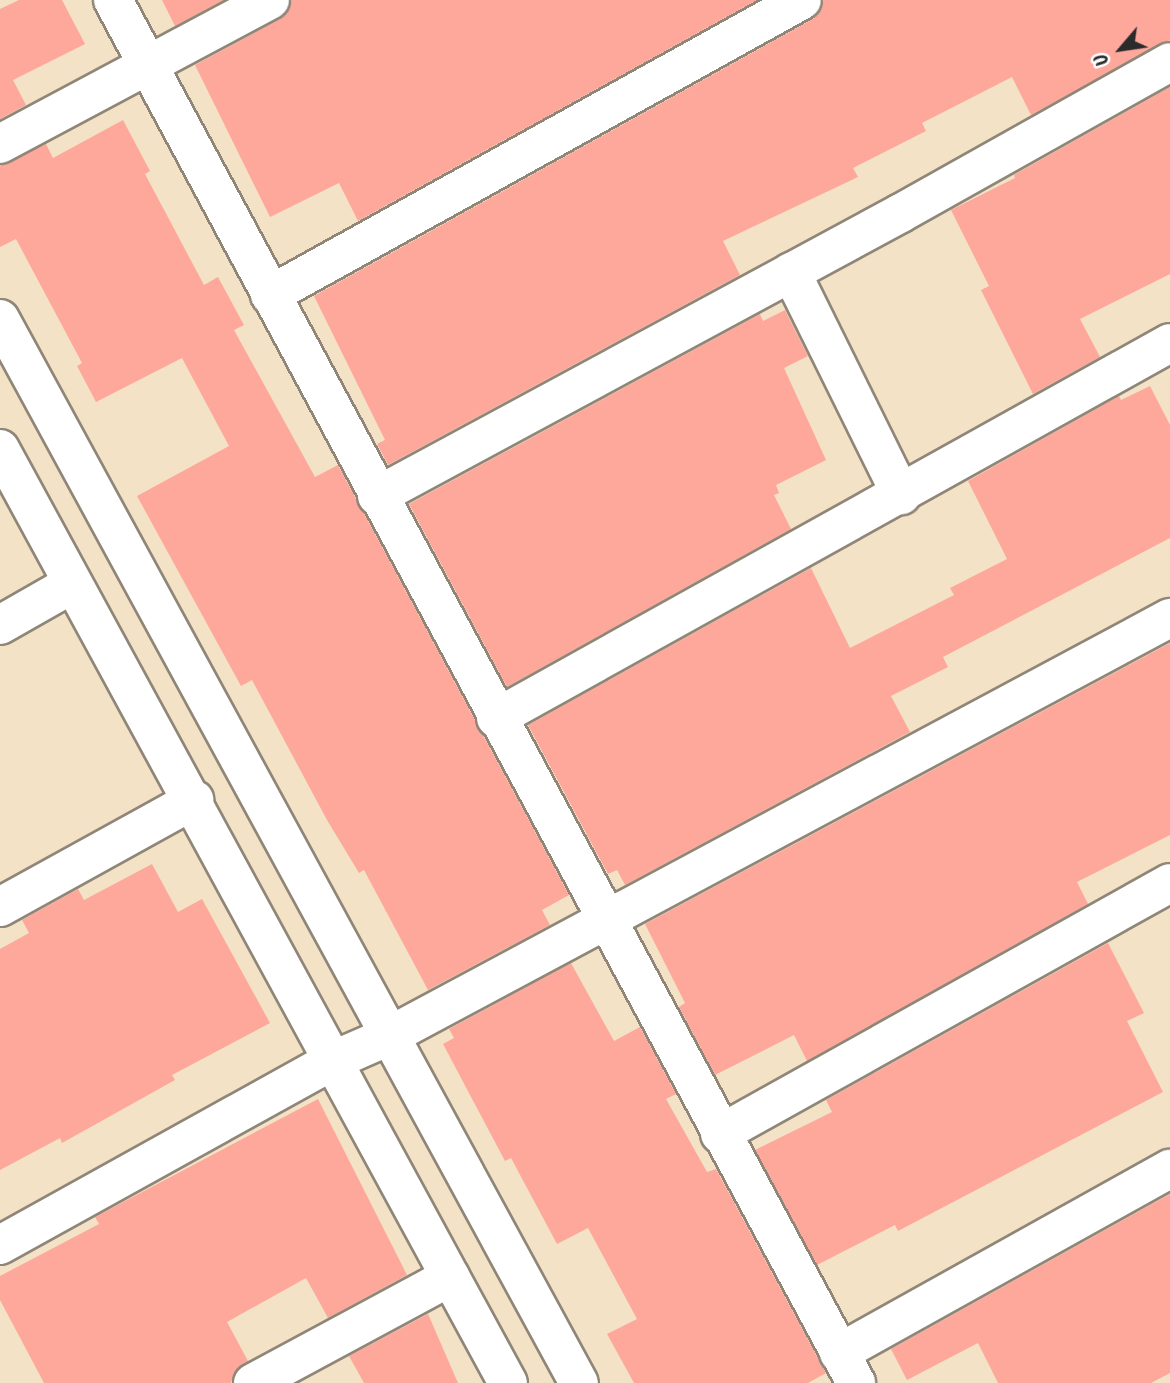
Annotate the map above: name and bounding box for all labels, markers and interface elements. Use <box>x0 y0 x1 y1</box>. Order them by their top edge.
north arrow <box>1086 14 1156 84</box>
text: U <box>1087 47 1118 71</box>

